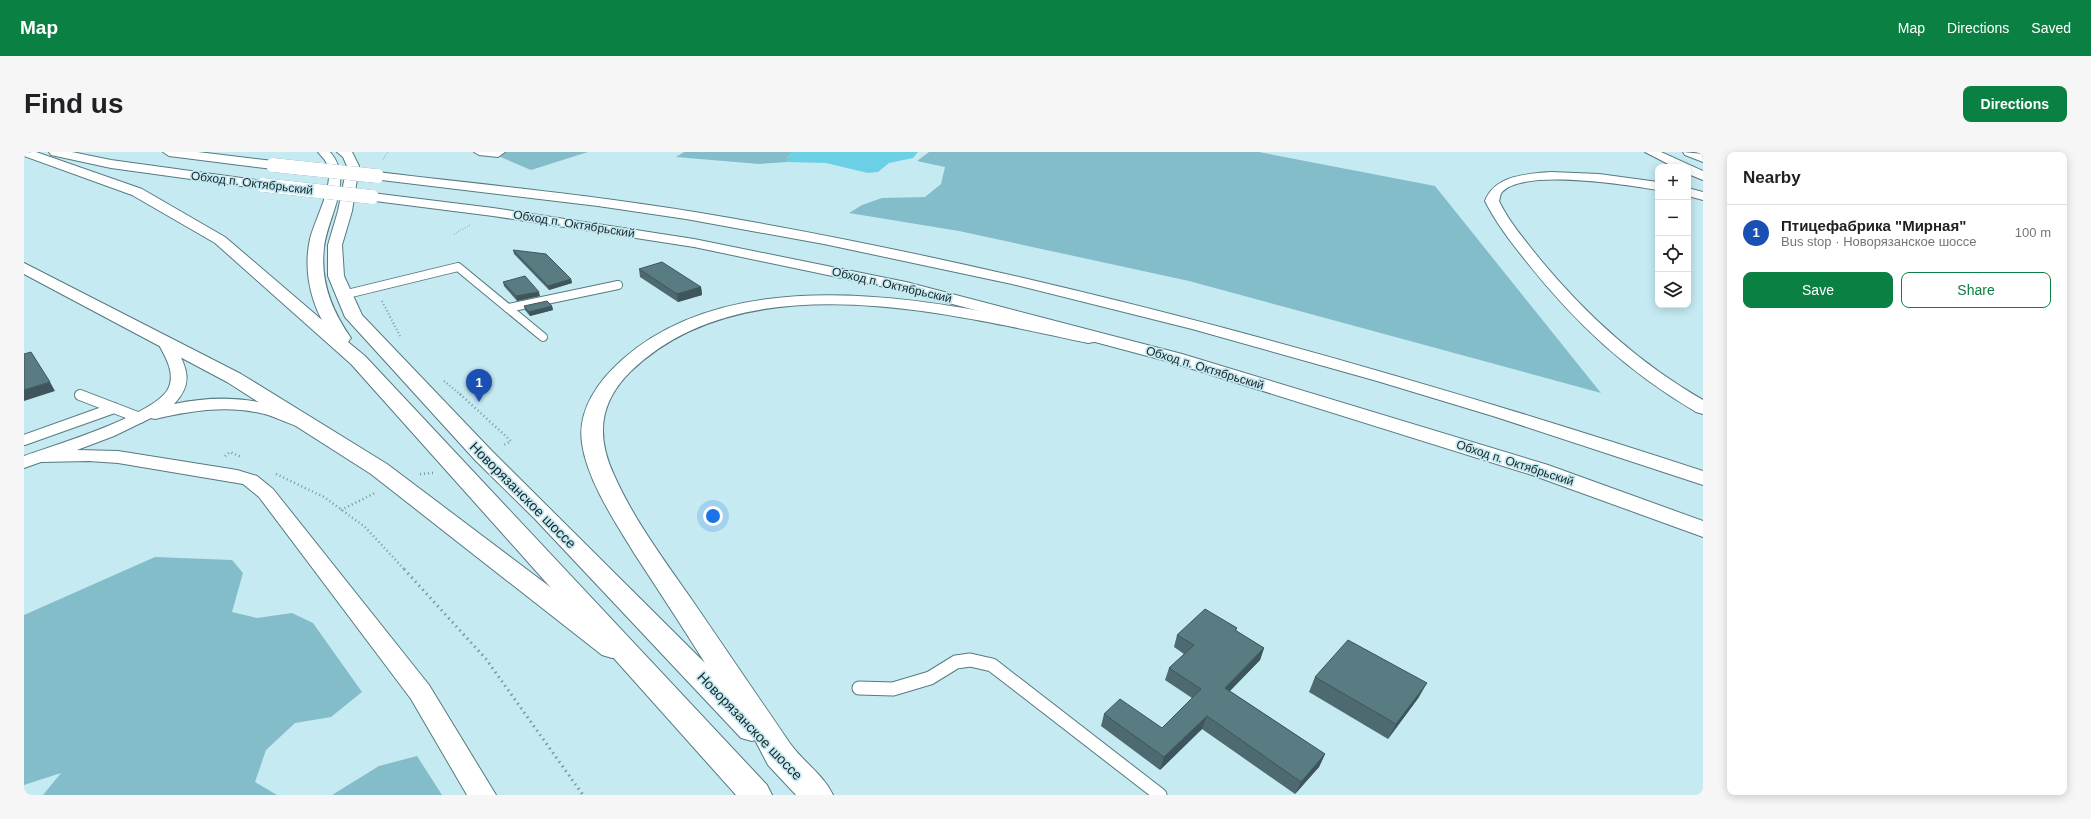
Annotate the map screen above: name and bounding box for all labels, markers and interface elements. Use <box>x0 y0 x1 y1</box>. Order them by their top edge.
text: Map <box>20 17 58 38</box>
text: Map <box>1898 20 1925 36</box>
text: Directions <box>1947 20 2009 36</box>
text: Saved <box>2031 20 2071 36</box>
button: Directions <box>1963 86 2067 122</box>
text: Find us <box>24 88 124 119</box>
map controls <box>1655 164 1691 308</box>
button: + <box>1655 164 1691 200</box>
text: Nearby <box>1743 168 1801 187</box>
street label: Обход п. Октябрьский <box>190 169 314 197</box>
button: − <box>1655 200 1691 236</box>
street label: Обход п. Октябрьский <box>512 207 636 241</box>
text: Птицефабрика "Мирная" <box>1781 217 1966 234</box>
text: 1 <box>1752 225 1760 240</box>
text: 100 m <box>2015 225 2051 240</box>
text: Bus stop · Новорязанское шоссе <box>1781 234 1977 249</box>
button: locate <box>1655 236 1691 272</box>
street label: Обход п. Октябрьский <box>831 264 953 306</box>
button: layers <box>1655 272 1691 308</box>
button: Save <box>1743 272 1893 308</box>
button: Share <box>1901 272 2051 308</box>
street label: Обход п. Октябрьский <box>1144 343 1266 393</box>
pin: 1 <box>466 369 492 402</box>
street label: Обход п. Октябрьский <box>1454 437 1576 489</box>
street label: Новорязанское шоссе <box>467 439 580 552</box>
your location <box>703 506 723 526</box>
street label: Новорязанское шоссе <box>694 669 806 783</box>

